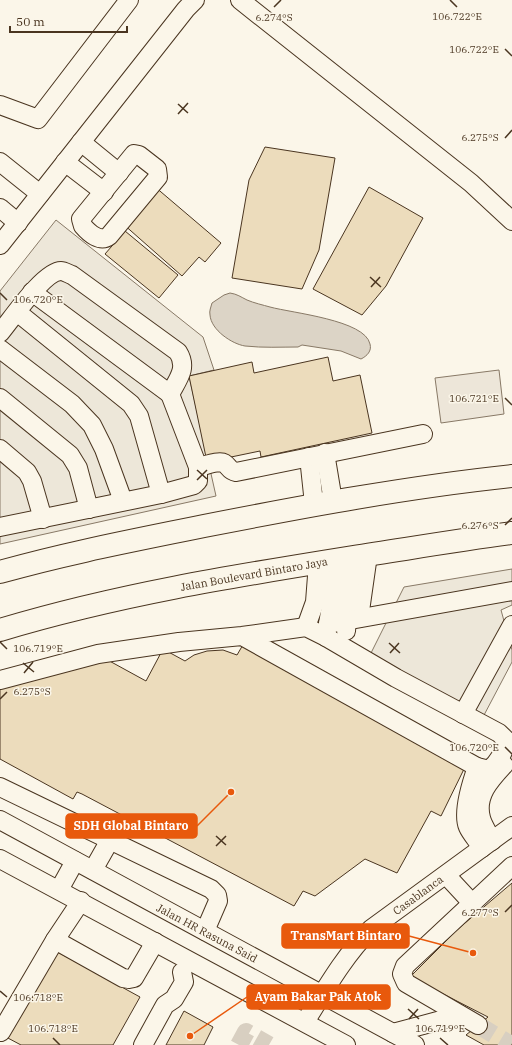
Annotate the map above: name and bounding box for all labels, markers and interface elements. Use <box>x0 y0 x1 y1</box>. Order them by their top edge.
scale bar <box>10 8 127 34</box>
text: 106.722°E <box>432 10 482 23</box>
text: 6.274°S <box>255 11 293 24</box>
text: 50 m <box>16 14 45 29</box>
text: 106.722°E <box>449 43 499 56</box>
text: 6.275°S <box>461 131 499 144</box>
text: 106.720°E <box>13 293 63 306</box>
text: 106.721°E <box>449 392 499 405</box>
text: 6.276°S <box>461 519 499 532</box>
street label: Jalan Boulevard Bintaro Jaya <box>179 554 329 594</box>
text: 106.719°E <box>13 642 63 655</box>
text: 6.275°S <box>13 685 51 698</box>
text: 106.720°E <box>449 741 499 754</box>
callout: SDH Global Bintaro <box>66 814 197 838</box>
text: SDH Global Bintaro <box>73 818 189 833</box>
street label: Casablanca <box>390 872 446 918</box>
street label: Jalan HR Rasuna Said <box>154 900 260 966</box>
text: 6.277°S <box>461 906 499 919</box>
callout: TransMart Bintaro <box>282 924 409 948</box>
text: TransMart Bintaro <box>291 928 401 943</box>
callout: Ayam Bakar Pak Atok <box>247 985 390 1009</box>
text: Ayam Bakar Pak Atok <box>255 989 382 1004</box>
text: 106.718°E <box>13 991 63 1004</box>
text: 106.718°E <box>28 1022 78 1035</box>
text: 106.719°E <box>415 1022 465 1035</box>

